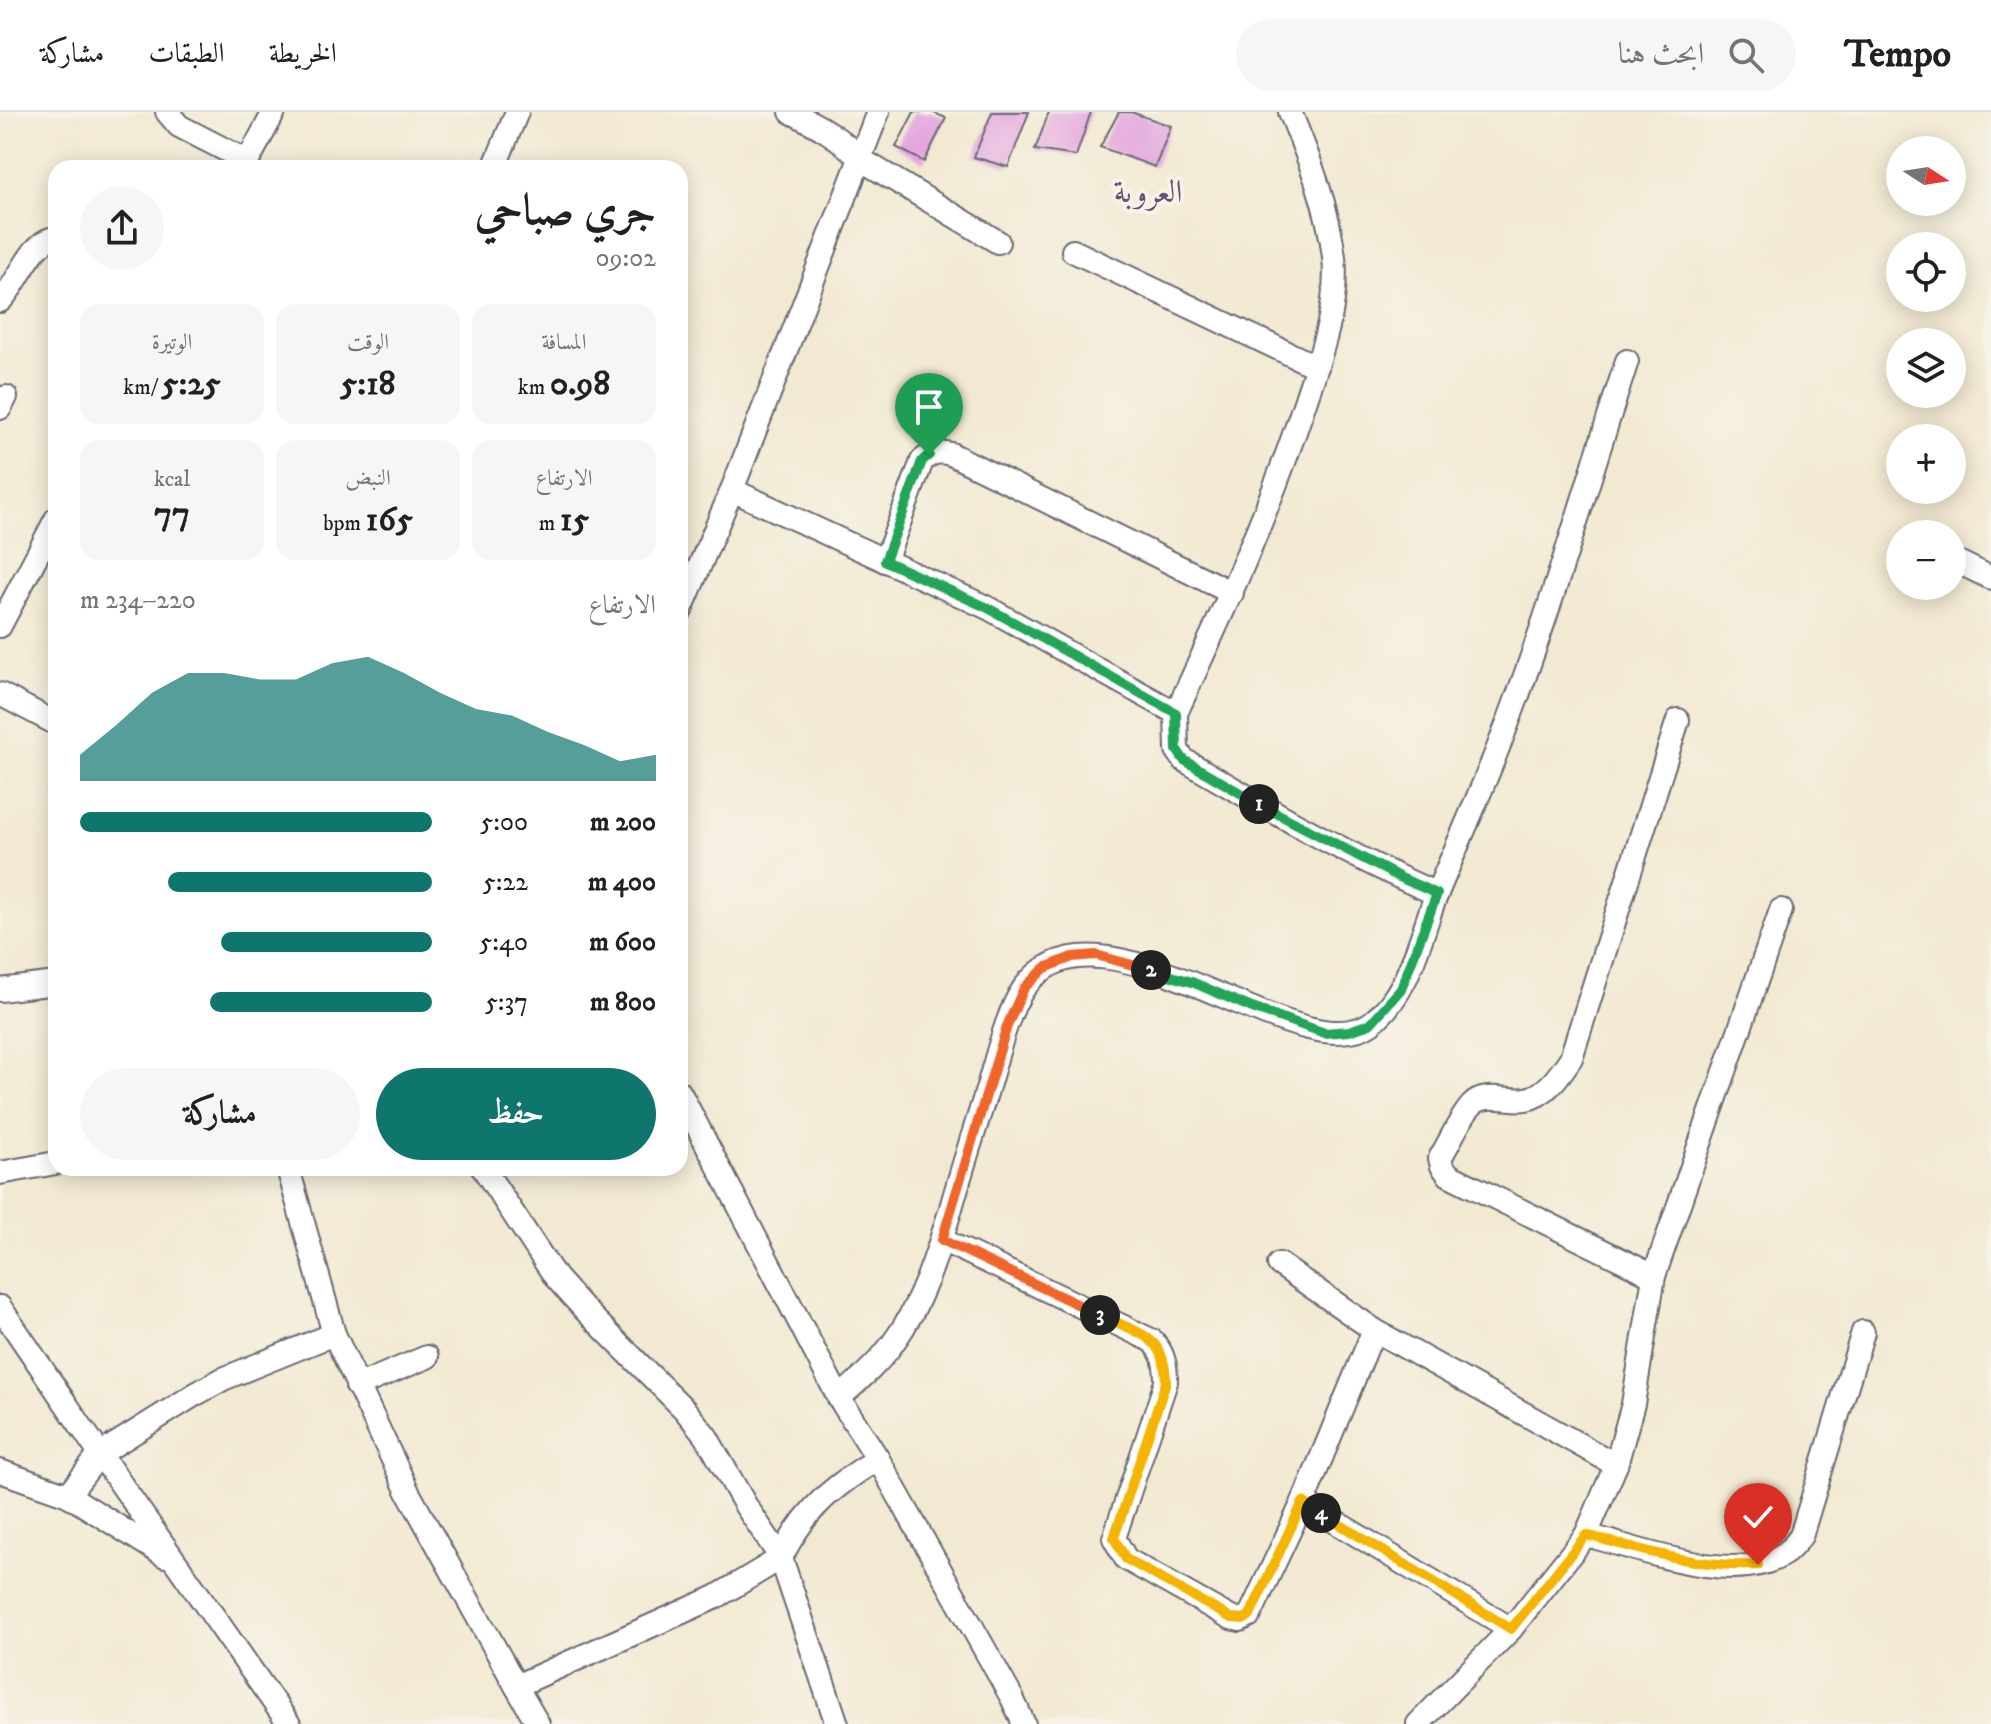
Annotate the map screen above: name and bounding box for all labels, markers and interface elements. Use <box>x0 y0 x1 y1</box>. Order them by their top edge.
search box <box>1236 19 1796 91</box>
text: Tempo <box>1844 31 1951 79</box>
icon: search <box>1724 33 1768 77</box>
text: مشاركة <box>40 36 104 71</box>
text: الطبقات <box>148 36 225 71</box>
text: الخريطة <box>269 36 337 71</box>
text: ابحث هنا <box>1618 36 1704 73</box>
north arrow <box>1886 136 1966 216</box>
map controls <box>1886 136 1966 600</box>
district label: العروبة <box>1114 173 1182 213</box>
text: جري صباحي <box>475 184 656 239</box>
button: share <box>80 186 164 270</box>
button: locate <box>1886 232 1966 312</box>
text: 09:02 <box>595 242 656 275</box>
button: layers <box>1886 328 1966 408</box>
text: الوتيرة <box>152 329 192 356</box>
text: الوقت <box>347 329 389 356</box>
text: المسافة <box>542 329 586 356</box>
text: 5:25 <box>161 363 221 405</box>
text: 5:18 <box>340 363 396 405</box>
text: 0.98 <box>550 363 610 405</box>
pin <box>895 373 963 455</box>
text: /km <box>123 374 161 401</box>
text: km <box>518 374 550 401</box>
icon: arrive <box>907 385 951 429</box>
button: + <box>1886 424 1966 504</box>
text: النبض <box>345 465 391 492</box>
text: الارتفاع <box>535 465 593 492</box>
text: kcal <box>154 466 190 493</box>
text: 77 <box>154 493 190 535</box>
text: 165 <box>366 499 413 541</box>
text: 15 <box>560 499 589 541</box>
text: bpm <box>323 510 366 537</box>
text: m <box>539 510 560 537</box>
button: − <box>1886 520 1966 600</box>
text: 220–234 m <box>80 584 196 617</box>
text: الارتفاع <box>589 589 656 622</box>
pin: 1 <box>1239 784 1279 824</box>
text: 1 <box>1255 790 1263 817</box>
text: 5:00 <box>480 806 528 839</box>
text: 200 m <box>590 806 656 839</box>
text: 5:22 <box>483 866 528 899</box>
text: 400 m <box>588 866 656 899</box>
text: 5:40 <box>479 926 528 959</box>
text: 600 m <box>589 926 656 959</box>
pin: 2 <box>1131 950 1171 990</box>
text: 2 <box>1146 956 1156 983</box>
text: 5:37 <box>485 986 528 1019</box>
text: 800 m <box>590 986 656 1019</box>
button: مشاركة <box>80 1068 360 1160</box>
button: حفظ <box>376 1068 656 1160</box>
pin: 3 <box>1080 1295 1120 1335</box>
text: 3 <box>1096 1301 1104 1328</box>
pin <box>1724 1483 1792 1565</box>
pin: 4 <box>1301 1493 1341 1533</box>
icon: check <box>1736 1495 1780 1539</box>
text: 4 <box>1315 1499 1327 1526</box>

